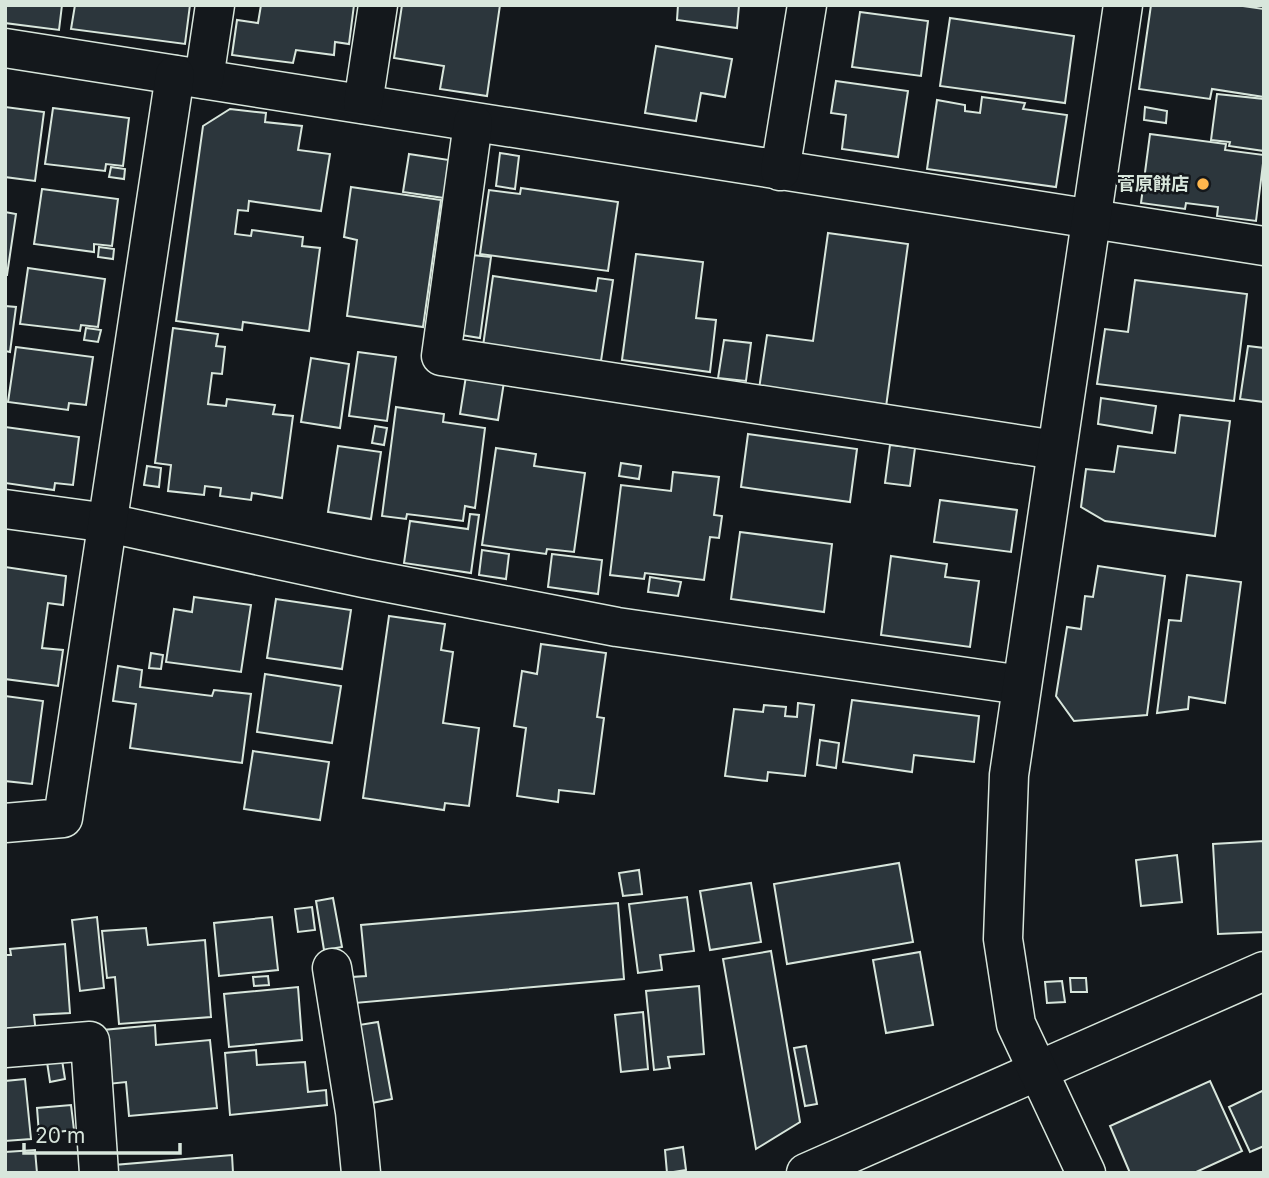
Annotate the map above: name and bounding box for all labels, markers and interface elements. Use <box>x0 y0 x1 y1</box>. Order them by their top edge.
place label: 菅原餅店 <box>1117 173 1189 194</box>
marker: 菅原餅店 <box>1195 176 1211 192</box>
scale bar <box>24 1112 180 1156</box>
text: 20 m <box>35 1123 85 1148</box>

